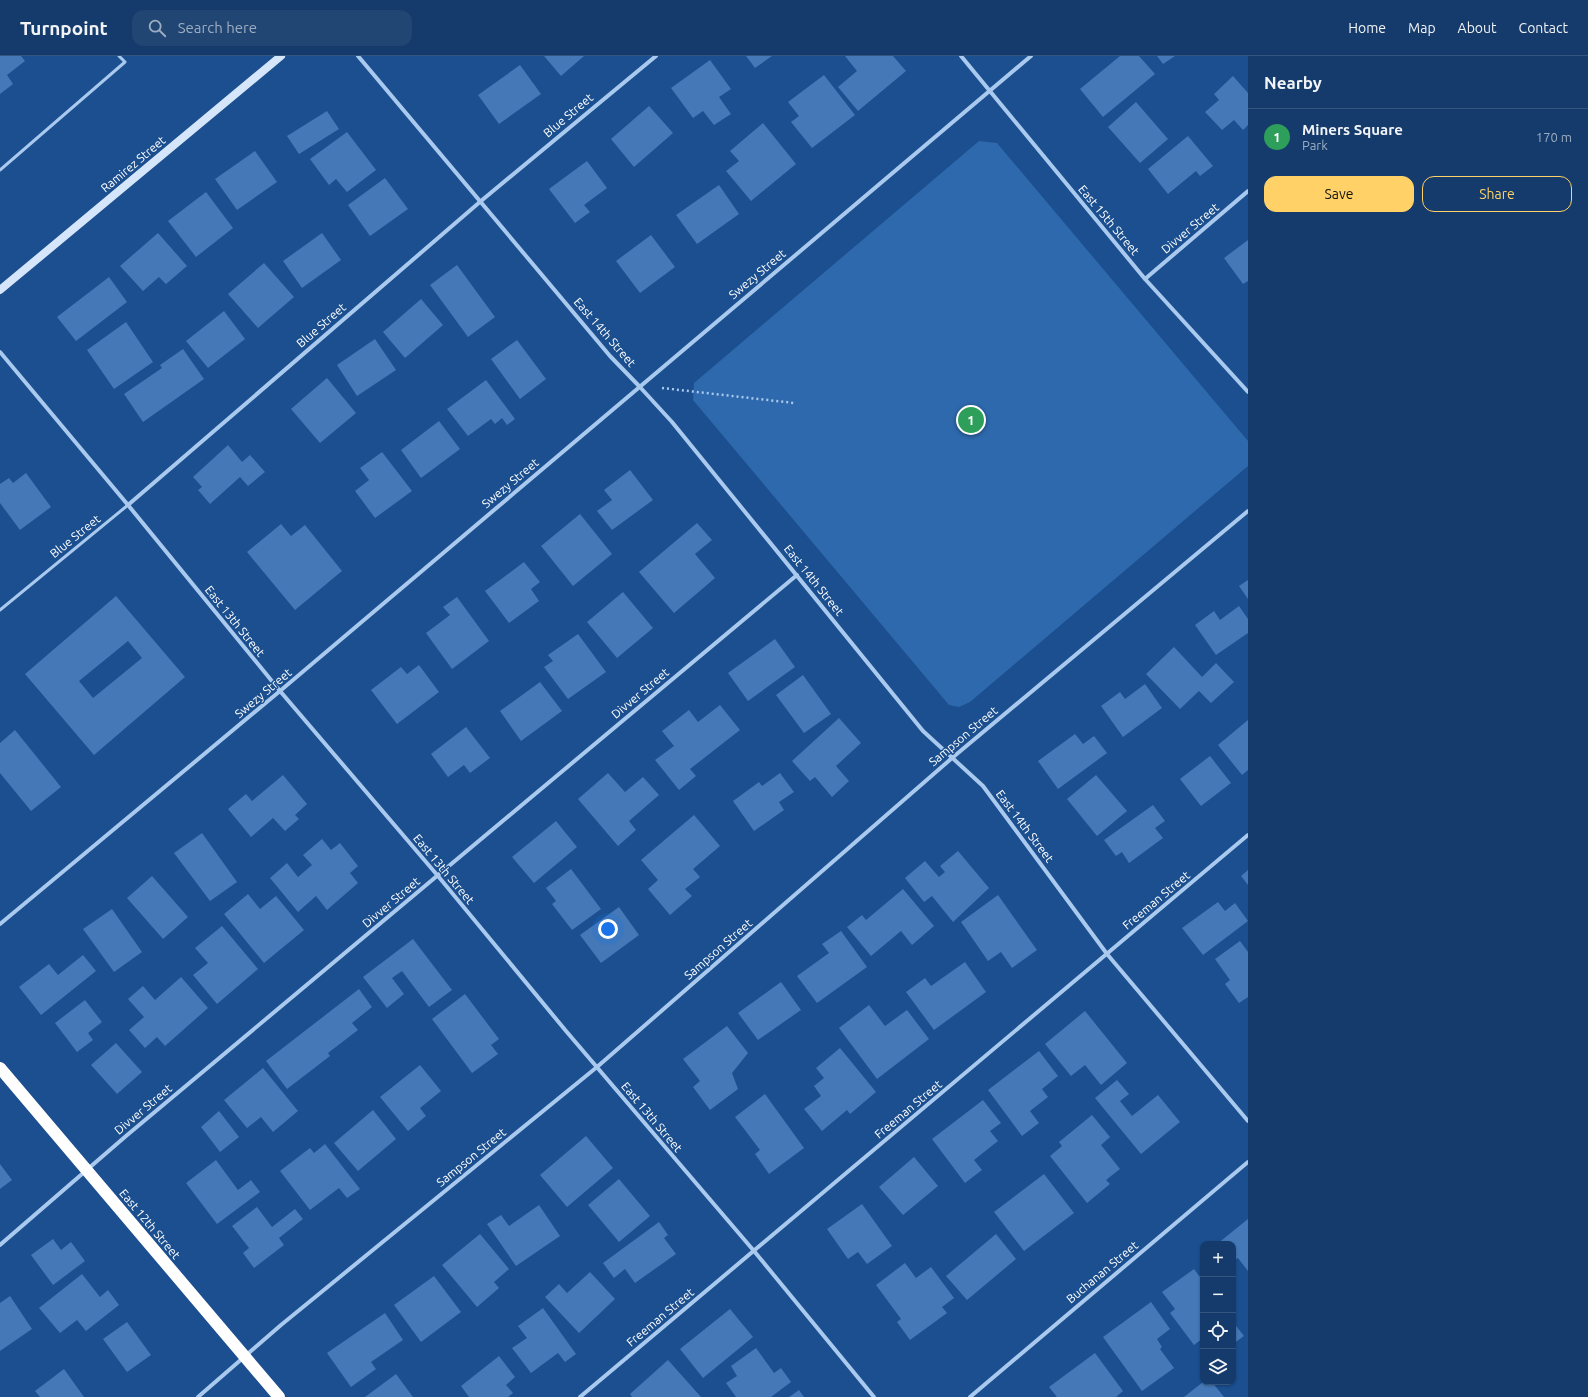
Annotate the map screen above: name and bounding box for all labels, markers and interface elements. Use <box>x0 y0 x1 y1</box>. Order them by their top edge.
search box <box>132 10 412 46</box>
text: Turnpoint <box>20 17 108 39</box>
icon: search <box>146 17 168 39</box>
text: Search here <box>178 19 257 36</box>
text: Home <box>1348 20 1386 36</box>
text: Map <box>1408 20 1436 36</box>
text: About <box>1458 20 1497 36</box>
text: Contact <box>1519 20 1568 36</box>
text: Nearby <box>1264 73 1322 92</box>
street label: Blue Street <box>541 90 596 139</box>
text: Miners Square <box>1302 121 1403 138</box>
text: 1 <box>1273 130 1281 144</box>
text: 170 m <box>1536 130 1572 144</box>
street label: Ramirez Street <box>98 133 168 195</box>
text: Park <box>1302 138 1328 152</box>
button: Save <box>1264 176 1414 212</box>
button: Share <box>1422 176 1572 212</box>
street label: East 15th Street <box>1076 183 1142 258</box>
street label: Divver Street <box>1159 200 1221 256</box>
street label: Swezy Street <box>726 246 788 301</box>
street label: East 14th Street <box>572 295 639 369</box>
street label: Blue Street <box>294 300 348 350</box>
pin: 1 <box>958 405 984 435</box>
street label: Swezy Street <box>479 455 541 510</box>
street label: Blue Street <box>47 512 103 560</box>
street label: East 14th Street <box>782 542 847 618</box>
street label: East 13th Street <box>203 583 268 659</box>
street label: Swezy Street <box>232 665 294 720</box>
street label: Divver Street <box>609 665 671 721</box>
street label: Sampson Street <box>926 703 1000 768</box>
street label: East 14th Street <box>994 787 1057 865</box>
street label: East 13th Street <box>411 832 477 907</box>
street label: Freeman Street <box>1120 868 1192 932</box>
street label: Divver Street <box>360 874 422 930</box>
street label: Sampson Street <box>682 916 755 982</box>
your location <box>598 919 618 939</box>
street label: Freeman Street <box>872 1077 944 1141</box>
street label: East 13th Street <box>619 1080 685 1155</box>
street label: Divver Street <box>112 1081 174 1137</box>
street label: Sampson Street <box>434 1125 508 1189</box>
street label: East 12th Street <box>117 1187 183 1262</box>
street label: Buchanan Street <box>1064 1238 1141 1306</box>
map controls <box>1200 1241 1236 1385</box>
button: + <box>1200 1241 1236 1277</box>
button: − <box>1200 1277 1236 1313</box>
street label: Freeman Street <box>624 1285 696 1349</box>
button: locate <box>1200 1313 1236 1349</box>
button: layers <box>1200 1349 1236 1385</box>

